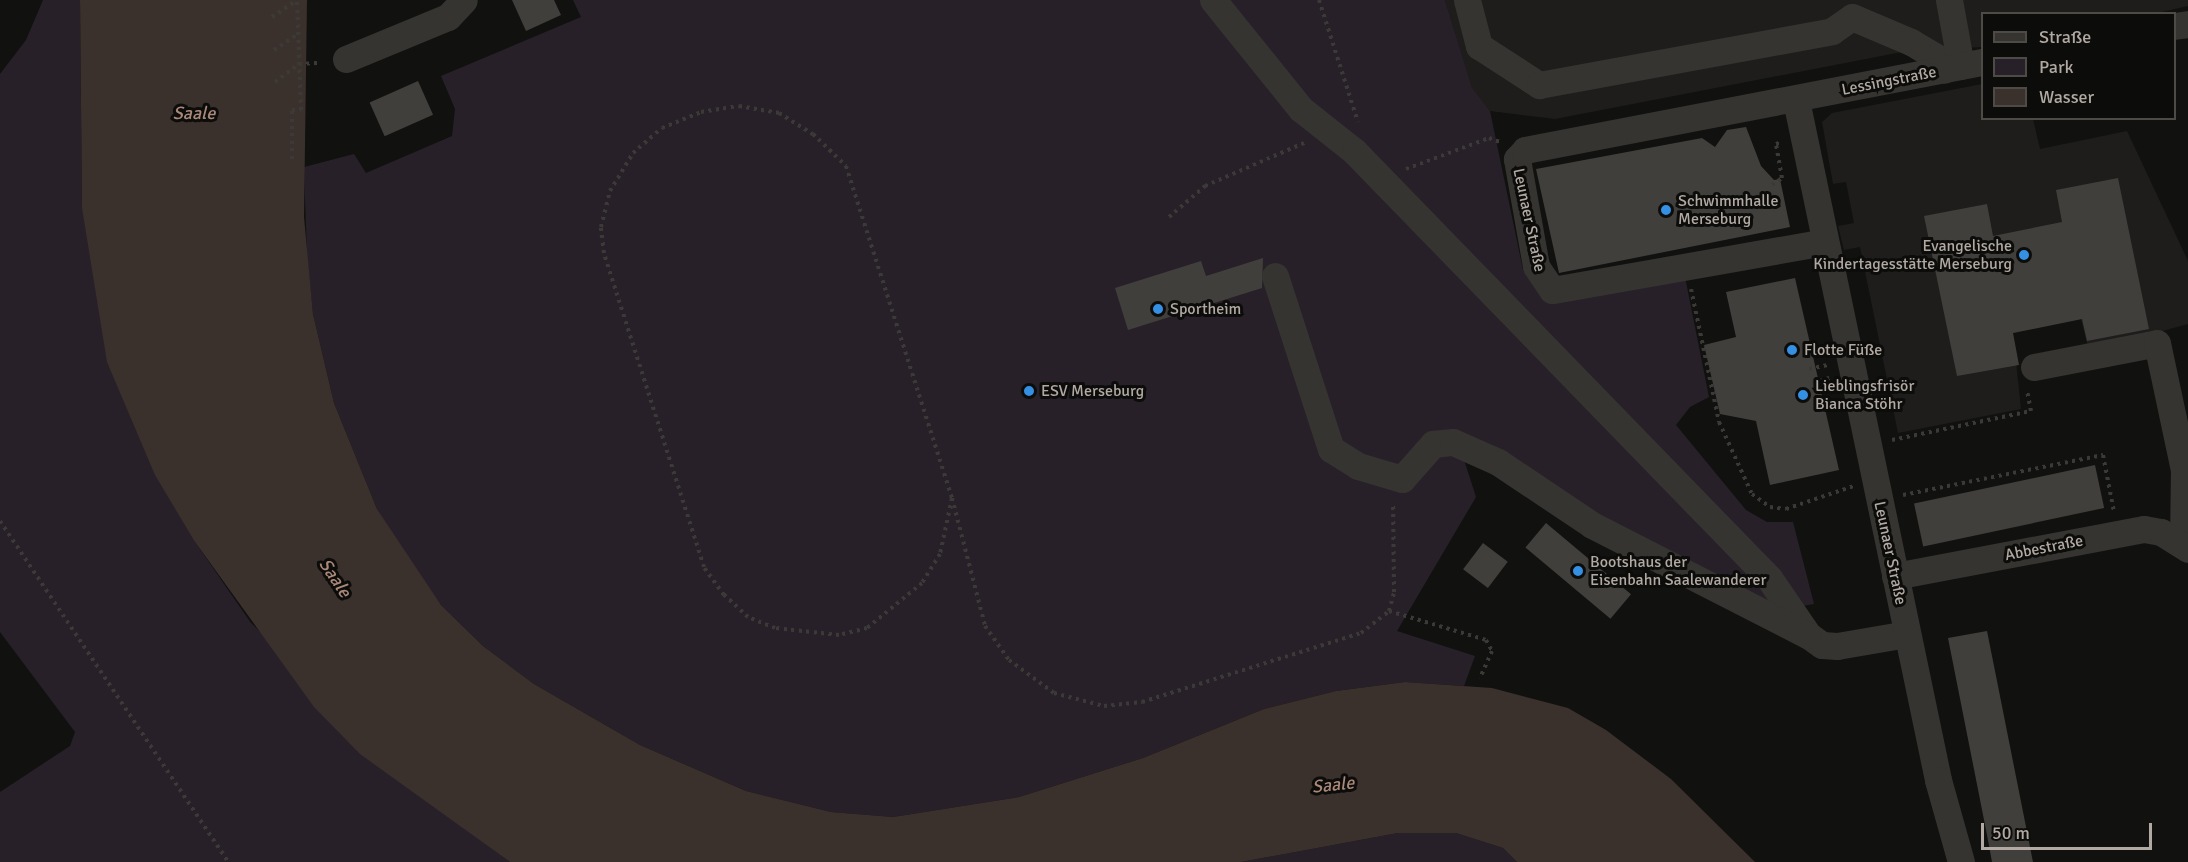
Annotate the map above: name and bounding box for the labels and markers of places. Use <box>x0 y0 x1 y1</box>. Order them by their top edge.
place label: Schwimmhalle Merseburg <box>1678 191 1778 229</box>
marker: Schwimmhalle Merseburg <box>1659 203 1673 217</box>
place label: Evangelische Kindertagesstätte Merseburg <box>1813 236 2012 274</box>
marker: Evangelische Kindertagesstätte Merseburg <box>2017 248 2031 262</box>
place label: Sportheim <box>1170 299 1241 319</box>
marker: Sportheim <box>1151 302 1165 316</box>
place label: Flotte Füße <box>1804 340 1882 360</box>
marker: Flotte Füße <box>1785 343 1799 357</box>
place label: Lieblingsfrisör Bianca Stöhr <box>1815 376 1914 414</box>
place label: ESV Merseburg <box>1041 381 1144 401</box>
marker: ESV Merseburg <box>1022 384 1036 398</box>
marker: Lieblingsfrisör Bianca Stöhr <box>1796 388 1810 402</box>
place label: Bootshaus der Eisenbahn Saalewanderer <box>1590 552 1766 590</box>
marker: Bootshaus der Eisenbahn Saalewanderer <box>1571 564 1585 578</box>

